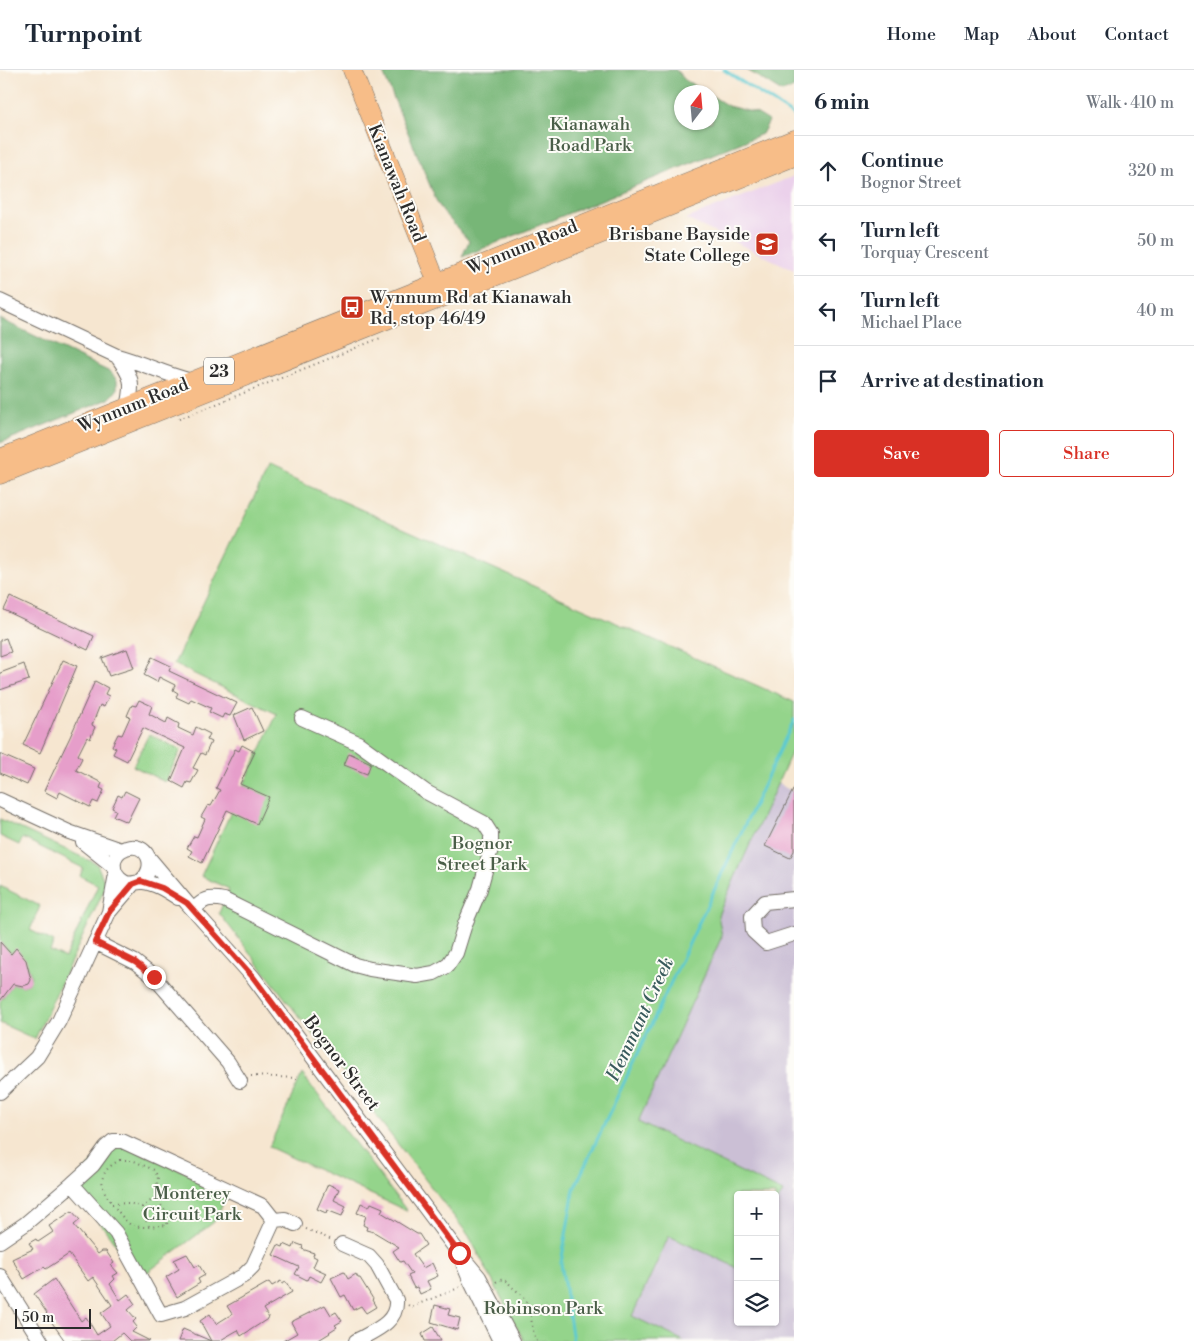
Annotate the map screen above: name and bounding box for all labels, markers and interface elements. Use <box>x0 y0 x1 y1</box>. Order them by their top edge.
text: Turnpoint <box>25 20 142 50</box>
text: Home <box>887 23 936 46</box>
text: Map <box>964 23 1000 46</box>
text: About <box>1028 23 1077 46</box>
text: Contact <box>1105 23 1169 46</box>
north arrow <box>674 85 719 130</box>
text: 6 min <box>814 90 869 116</box>
text: Walk · 410 m <box>1086 93 1174 113</box>
park label: Kianawah Road Park <box>549 113 633 157</box>
street label: Kianawah Road <box>362 121 431 246</box>
text: Continue <box>861 149 944 173</box>
icon: ahead <box>814 157 842 185</box>
text: 320 m <box>1128 161 1174 181</box>
text: Bognor Street <box>861 173 962 193</box>
street label: Wynnum Road <box>462 214 582 281</box>
text: Turn left <box>861 219 940 243</box>
place label: Brisbane Bayside State College <box>608 223 750 267</box>
icon: left <box>814 227 842 255</box>
school or university icon: Brisbane Bayside State College <box>754 231 780 257</box>
text: 50 m <box>1137 231 1174 251</box>
text: Torquay Crescent <box>861 243 989 263</box>
place label: Wynnum Rd at Kianawah Rd, stop 46/49 <box>369 286 572 330</box>
text: Turn left <box>861 289 940 313</box>
bus stop icon: Wynnum Rd at Kianawah Rd, stop 46/49 <box>339 294 365 320</box>
icon: left <box>814 297 842 325</box>
text: 40 m <box>1137 301 1174 321</box>
text: Michael Place <box>861 313 962 333</box>
road number: 23 <box>204 358 234 384</box>
icon: arrive <box>814 367 842 395</box>
text: Arrive at destination <box>861 369 1044 393</box>
street label: Wynnum Road <box>73 372 193 439</box>
button: Save <box>814 430 989 477</box>
button: Share <box>999 430 1174 477</box>
park label: Bognor Street Park <box>437 832 529 876</box>
water label: Hemmant Creek <box>600 953 679 1086</box>
route end <box>143 966 166 989</box>
street label: Bognor Street <box>298 1010 385 1116</box>
park label: Monterey Circuit Park <box>143 1182 243 1226</box>
map controls <box>734 1191 779 1326</box>
button: + <box>734 1191 779 1236</box>
button: − <box>734 1236 779 1281</box>
route start <box>448 1242 471 1265</box>
button: layers <box>734 1281 779 1326</box>
park label: Robinson Park <box>483 1297 604 1320</box>
scale bar <box>15 1306 91 1329</box>
text: 50 m <box>22 1309 54 1327</box>

